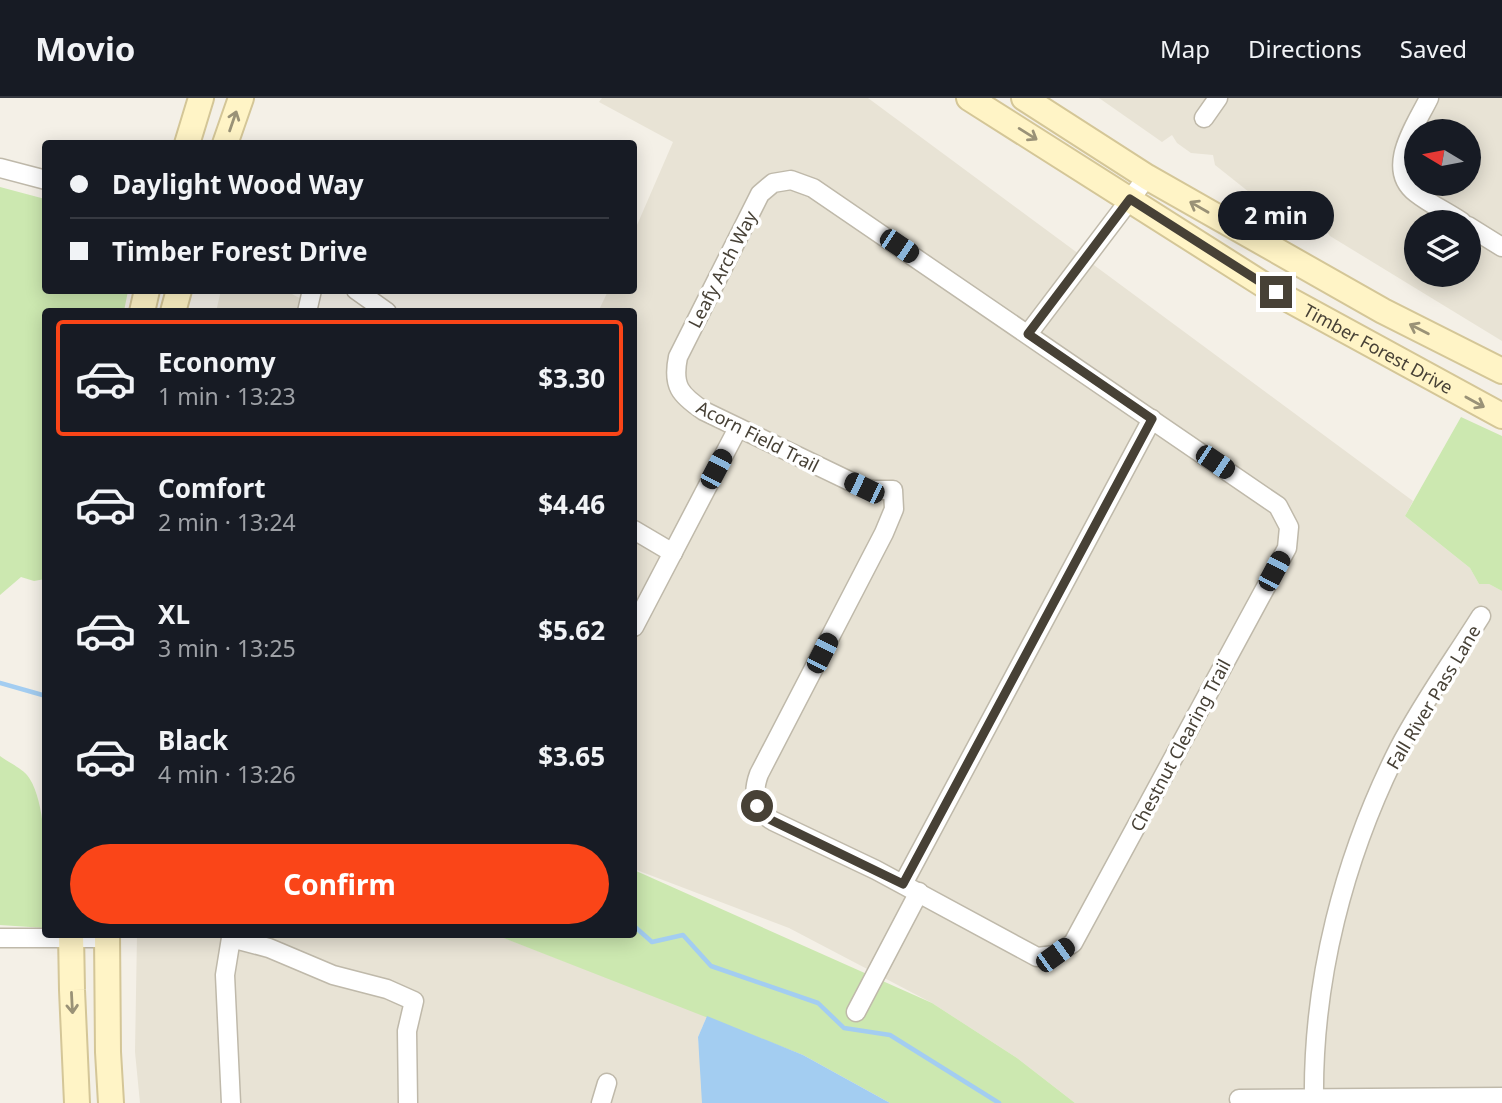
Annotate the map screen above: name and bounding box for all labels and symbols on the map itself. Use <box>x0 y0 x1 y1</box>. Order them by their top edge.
one-way arrow <box>228 110 240 132</box>
north arrow <box>1404 119 1480 196</box>
one-way arrow <box>1017 127 1037 141</box>
callout: 2 min <box>1218 190 1334 240</box>
one-way arrow <box>1189 200 1209 214</box>
street label: Leafy Arch Way <box>682 206 762 332</box>
car <box>876 226 923 266</box>
route end <box>1260 276 1292 308</box>
street label: Timber Forest Drive <box>1299 298 1457 399</box>
one-way arrow <box>1409 322 1430 336</box>
street label: Acorn Field Trail <box>693 395 823 477</box>
one-way arrow <box>1464 395 1485 409</box>
car <box>1192 442 1239 482</box>
car <box>697 446 736 492</box>
car <box>841 469 888 507</box>
car <box>1255 548 1294 594</box>
street label: Fall River Pass Lane <box>1380 620 1486 774</box>
car <box>804 630 841 676</box>
street label: Chestnut Clearing Trail <box>1124 655 1236 835</box>
route start <box>741 790 773 822</box>
car <box>1032 934 1079 976</box>
one-way arrow <box>66 991 79 1014</box>

